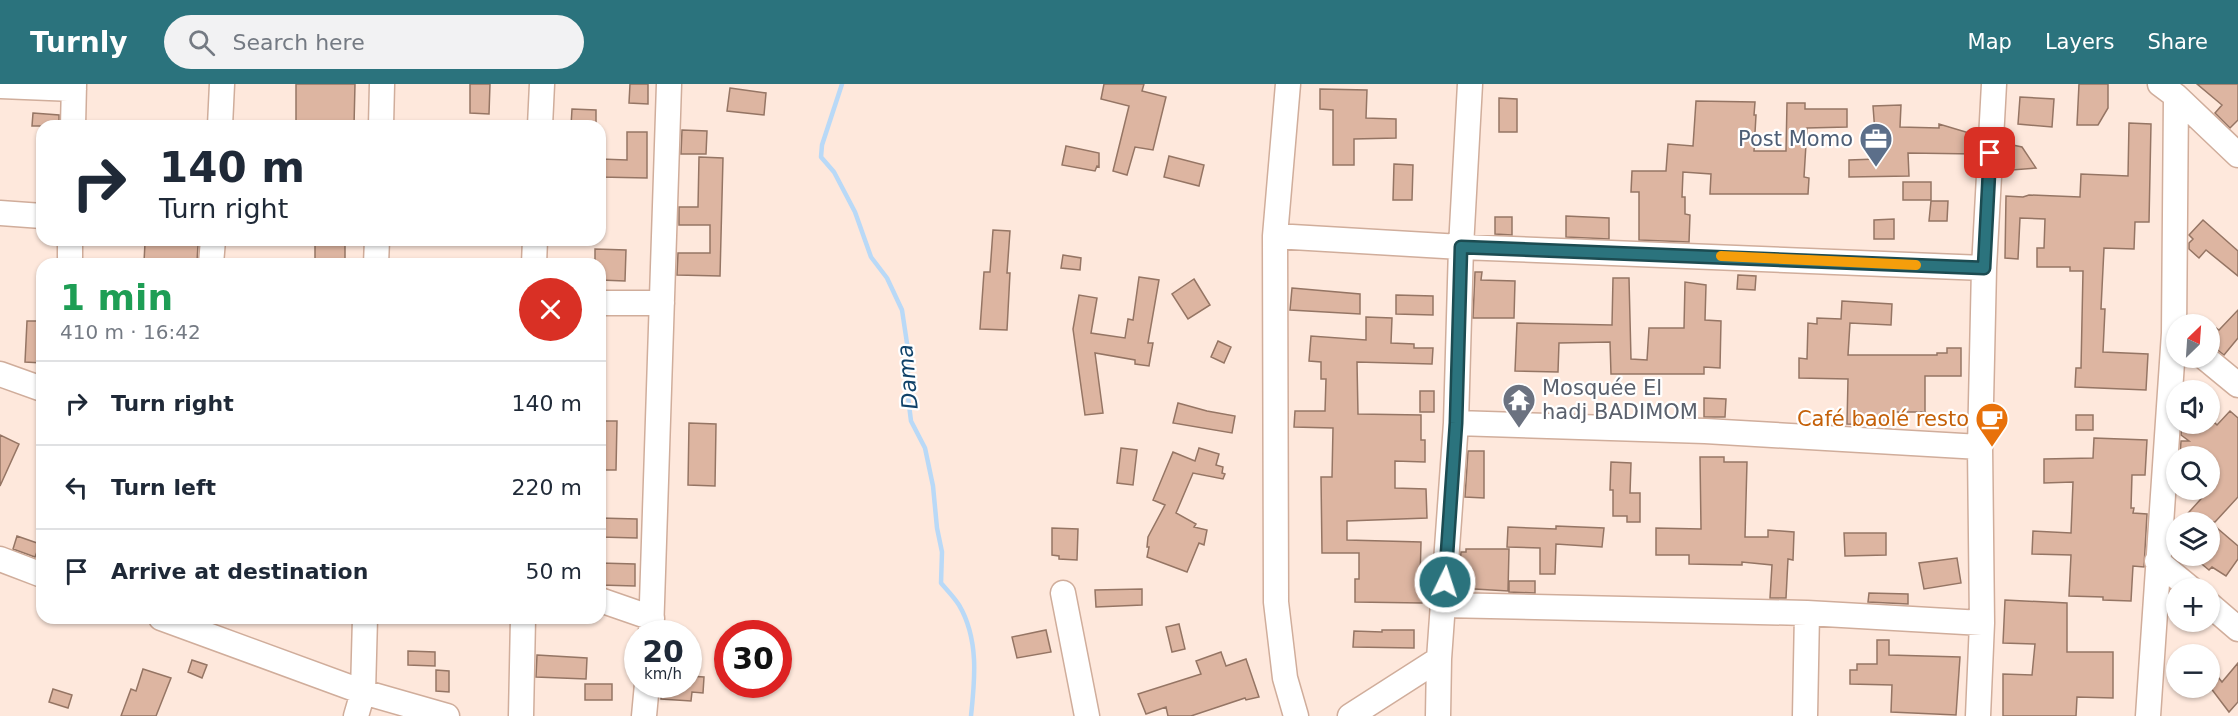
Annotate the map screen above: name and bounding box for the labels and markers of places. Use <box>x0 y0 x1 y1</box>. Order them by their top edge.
office icon: Post Momo <box>1858 121 1894 168</box>
place label: Post Momo <box>1738 127 1853 151</box>
pin <box>1964 127 2015 178</box>
place label: Mosquée El hadj BADIMOM <box>1542 376 1698 424</box>
temple icon: Mosquée El hadj BADIMOM <box>1501 382 1537 429</box>
cafe icon: Café baolé resto <box>1974 401 2010 448</box>
place label: Café baolé resto <box>1797 407 1969 431</box>

